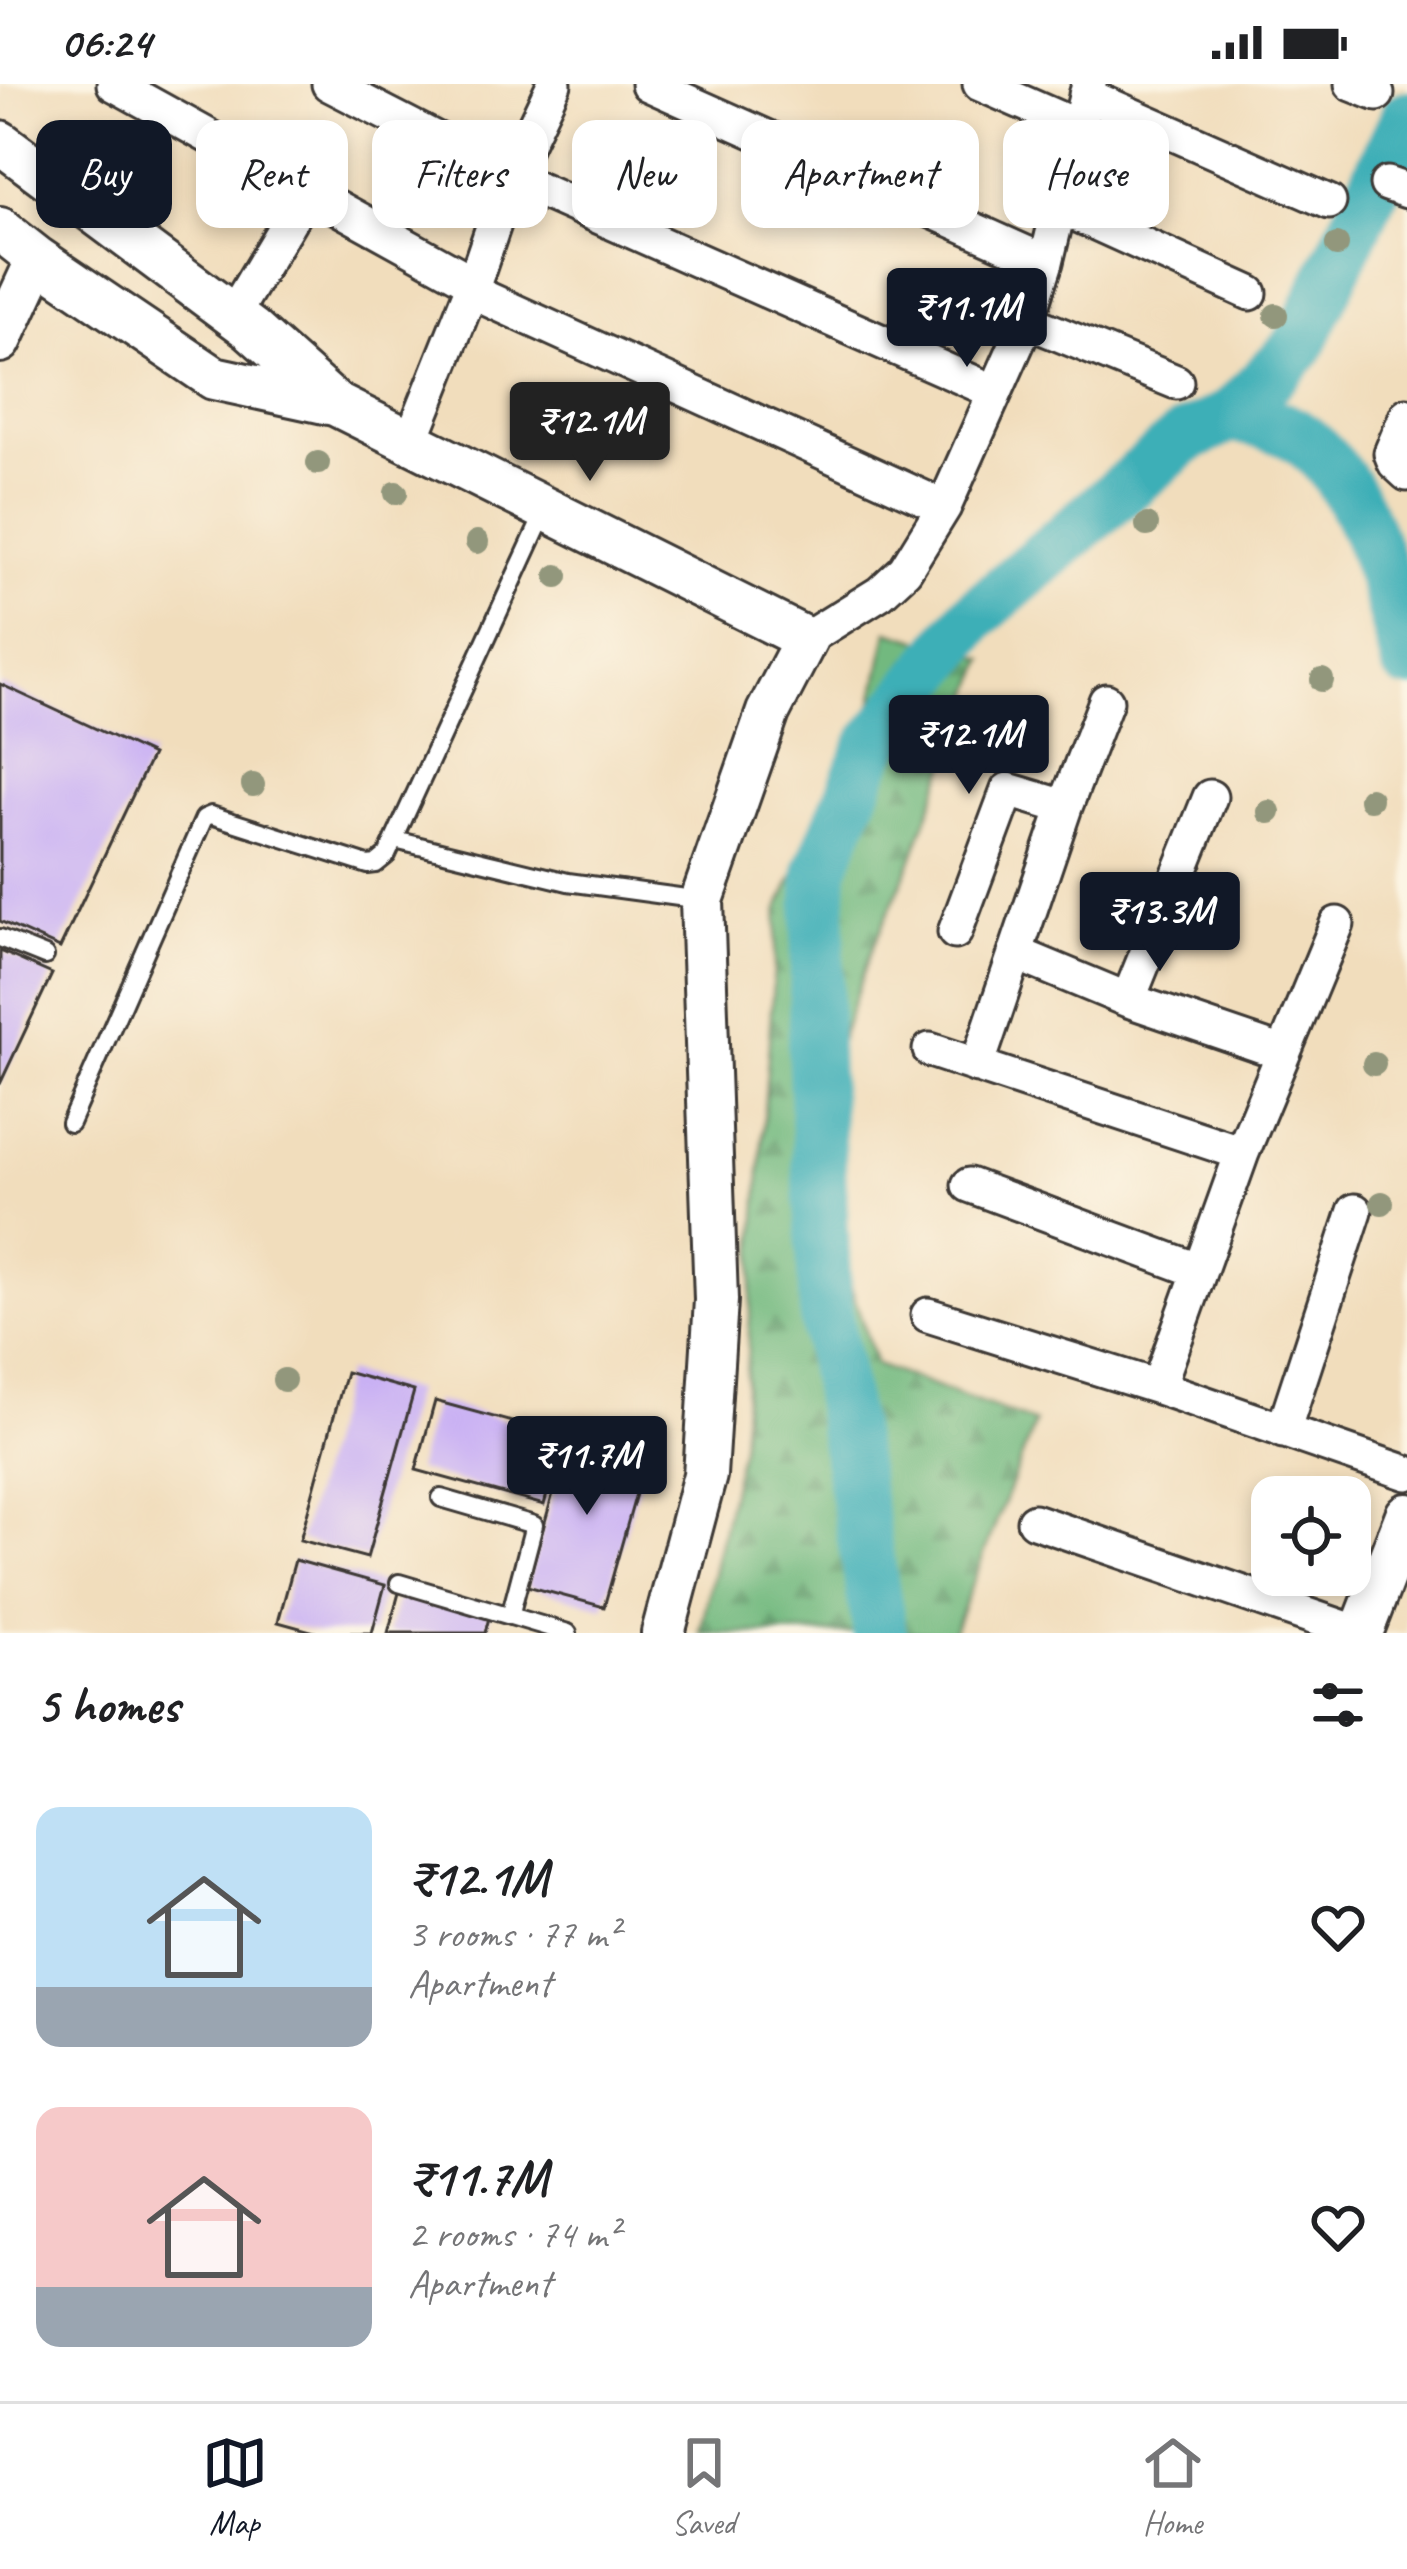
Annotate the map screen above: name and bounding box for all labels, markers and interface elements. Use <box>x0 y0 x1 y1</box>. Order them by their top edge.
text: 06:24 <box>60 14 151 71</box>
chip: Buy <box>36 120 172 228</box>
chip: Rent <box>196 120 348 228</box>
chip: Filters <box>372 120 548 228</box>
chip: New <box>572 120 717 228</box>
chip: Apartment <box>741 120 979 228</box>
chip: House <box>1003 120 1169 228</box>
pin: ₹11.1M <box>869 268 1065 370</box>
text: ₹11.1M <box>914 282 1020 331</box>
pin: ₹12.1M <box>492 382 688 484</box>
text: ₹12.1M <box>537 396 643 445</box>
pin: ₹12.1M <box>871 695 1067 797</box>
text: ₹12.1M <box>916 709 1022 758</box>
pin: ₹13.3M <box>1062 872 1258 974</box>
text: ₹13.3M <box>1107 886 1213 935</box>
pin: ₹11.7M <box>489 1416 685 1518</box>
text: ₹11.7M <box>534 1430 640 1479</box>
map controls <box>1251 1476 1371 1596</box>
button: locate <box>1251 1476 1371 1596</box>
icon: filters <box>1305 1672 1371 1738</box>
text: 5 homes <box>36 1673 179 1737</box>
text: ₹12.1M <box>408 1846 547 1910</box>
icon: home <box>132 1855 276 1999</box>
icon: heart <box>1305 1894 1371 1960</box>
text: 3 rooms · 77 m² <box>408 1910 619 1959</box>
text: Apartment <box>408 1959 551 2008</box>
text: ₹11.7M <box>408 2146 547 2210</box>
icon: home <box>132 2155 276 2299</box>
icon: heart <box>1305 2194 1371 2260</box>
text: 2 rooms · 74 m² <box>408 2210 619 2259</box>
text: Apartment <box>408 2259 551 2308</box>
tab: Map <box>202 2430 268 2544</box>
tab: Saved <box>671 2430 737 2544</box>
tab: Home <box>1140 2430 1206 2544</box>

